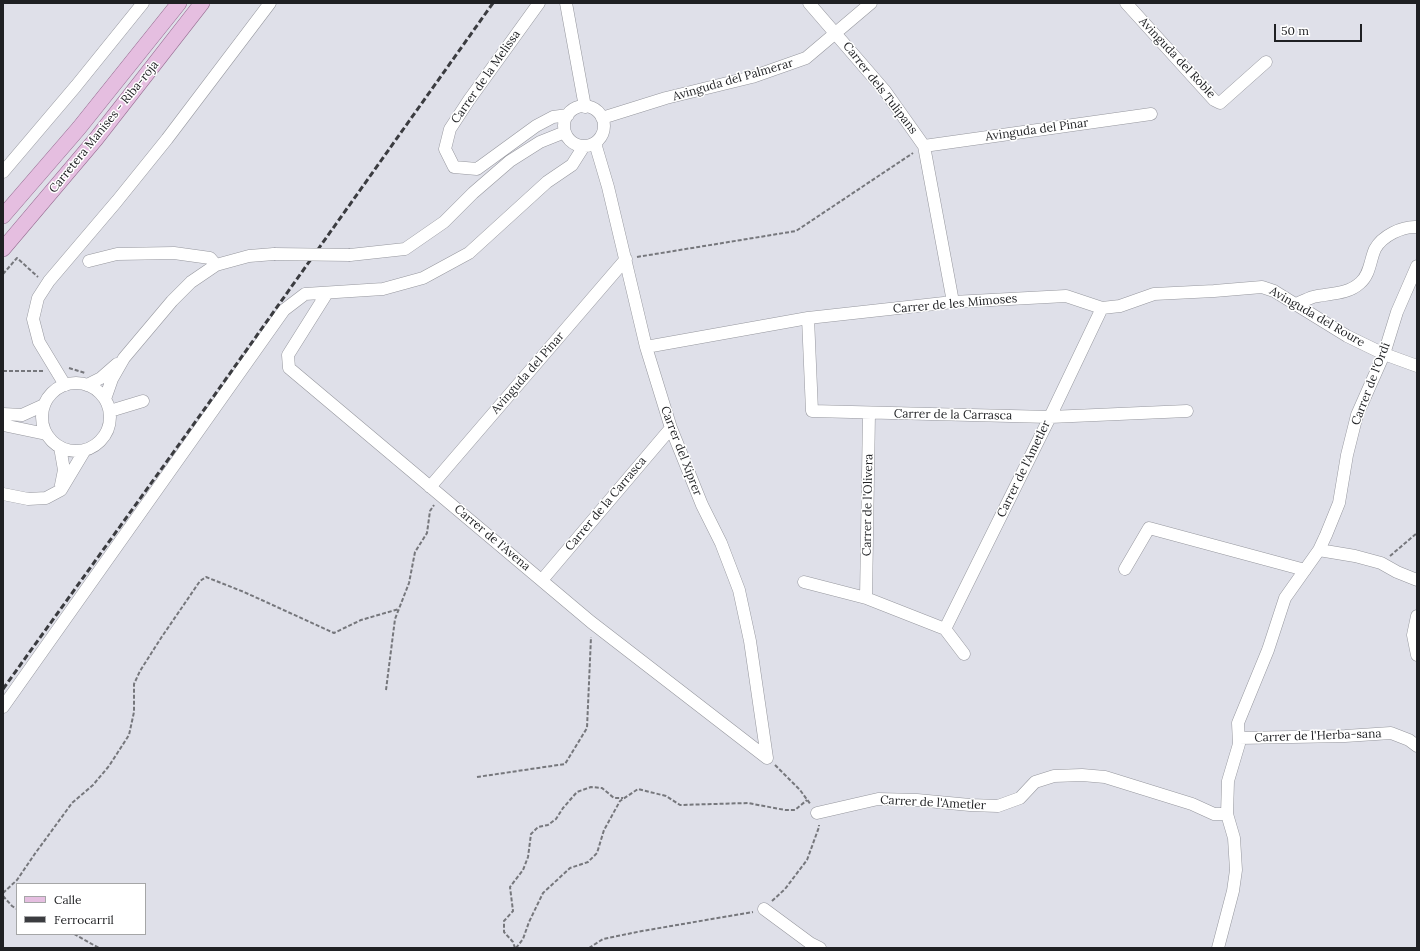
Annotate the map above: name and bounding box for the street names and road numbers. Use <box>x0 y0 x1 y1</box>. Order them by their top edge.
street label: Avinguda del Roble <box>1136 14 1218 102</box>
street label: Carrer de la Melissa <box>448 28 524 126</box>
street label: Carrer dels Tulipans <box>840 39 920 137</box>
street label: Avinguda del Palmerar <box>671 56 795 104</box>
street label: Carretera Manises - Riba-roja <box>46 58 162 196</box>
street label: Avinguda del Pinar <box>985 116 1089 144</box>
street label: Avinguda del Roure <box>1267 284 1367 350</box>
street label: Carrer de les Mimoses <box>892 291 1018 317</box>
street label: Avinguda del Pinar <box>489 329 567 417</box>
street label: Carrer de l'Ordi <box>1349 341 1393 427</box>
street label: Carrer del Xiprer <box>657 404 705 498</box>
street label: Carrer de la Carrasca <box>894 407 1012 423</box>
street label: Carrer de l'Ametler <box>994 418 1054 520</box>
street label: Carrer de la Carrasca <box>562 454 650 554</box>
street label: Carrer de l'Olivera <box>860 454 876 556</box>
street label: Carrer de l'Avena <box>451 502 533 574</box>
street label: Carrer de l'Herba-sana <box>1254 727 1382 745</box>
street label: Carrer de l'Ametler <box>880 793 986 813</box>

